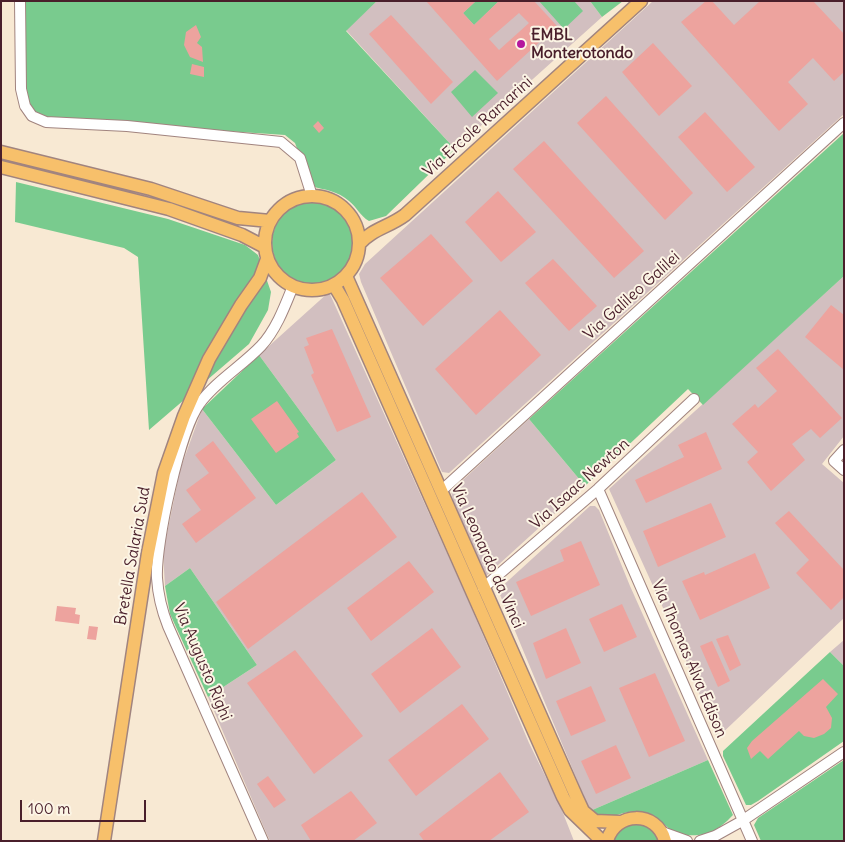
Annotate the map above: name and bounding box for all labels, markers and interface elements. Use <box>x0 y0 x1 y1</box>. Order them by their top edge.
place label: EMBL Monterotondo <box>531 25 633 63</box>
marker: EMBL Monterotondo <box>515 38 527 50</box>
street label: Via Ercole Ramarini <box>419 73 537 181</box>
street label: Via Galileo Galilei <box>580 248 684 344</box>
street label: Via Isaac Newton <box>527 434 633 534</box>
street label: Via Leonardo da Vinci <box>446 481 528 631</box>
street label: Bretella Salaria Sud <box>111 485 155 627</box>
street label: Via Thomas Alva Edison <box>647 577 731 741</box>
street label: Via Augusto Righi <box>169 601 235 723</box>
scale bar <box>22 790 149 822</box>
text: 100 m <box>28 799 70 818</box>

